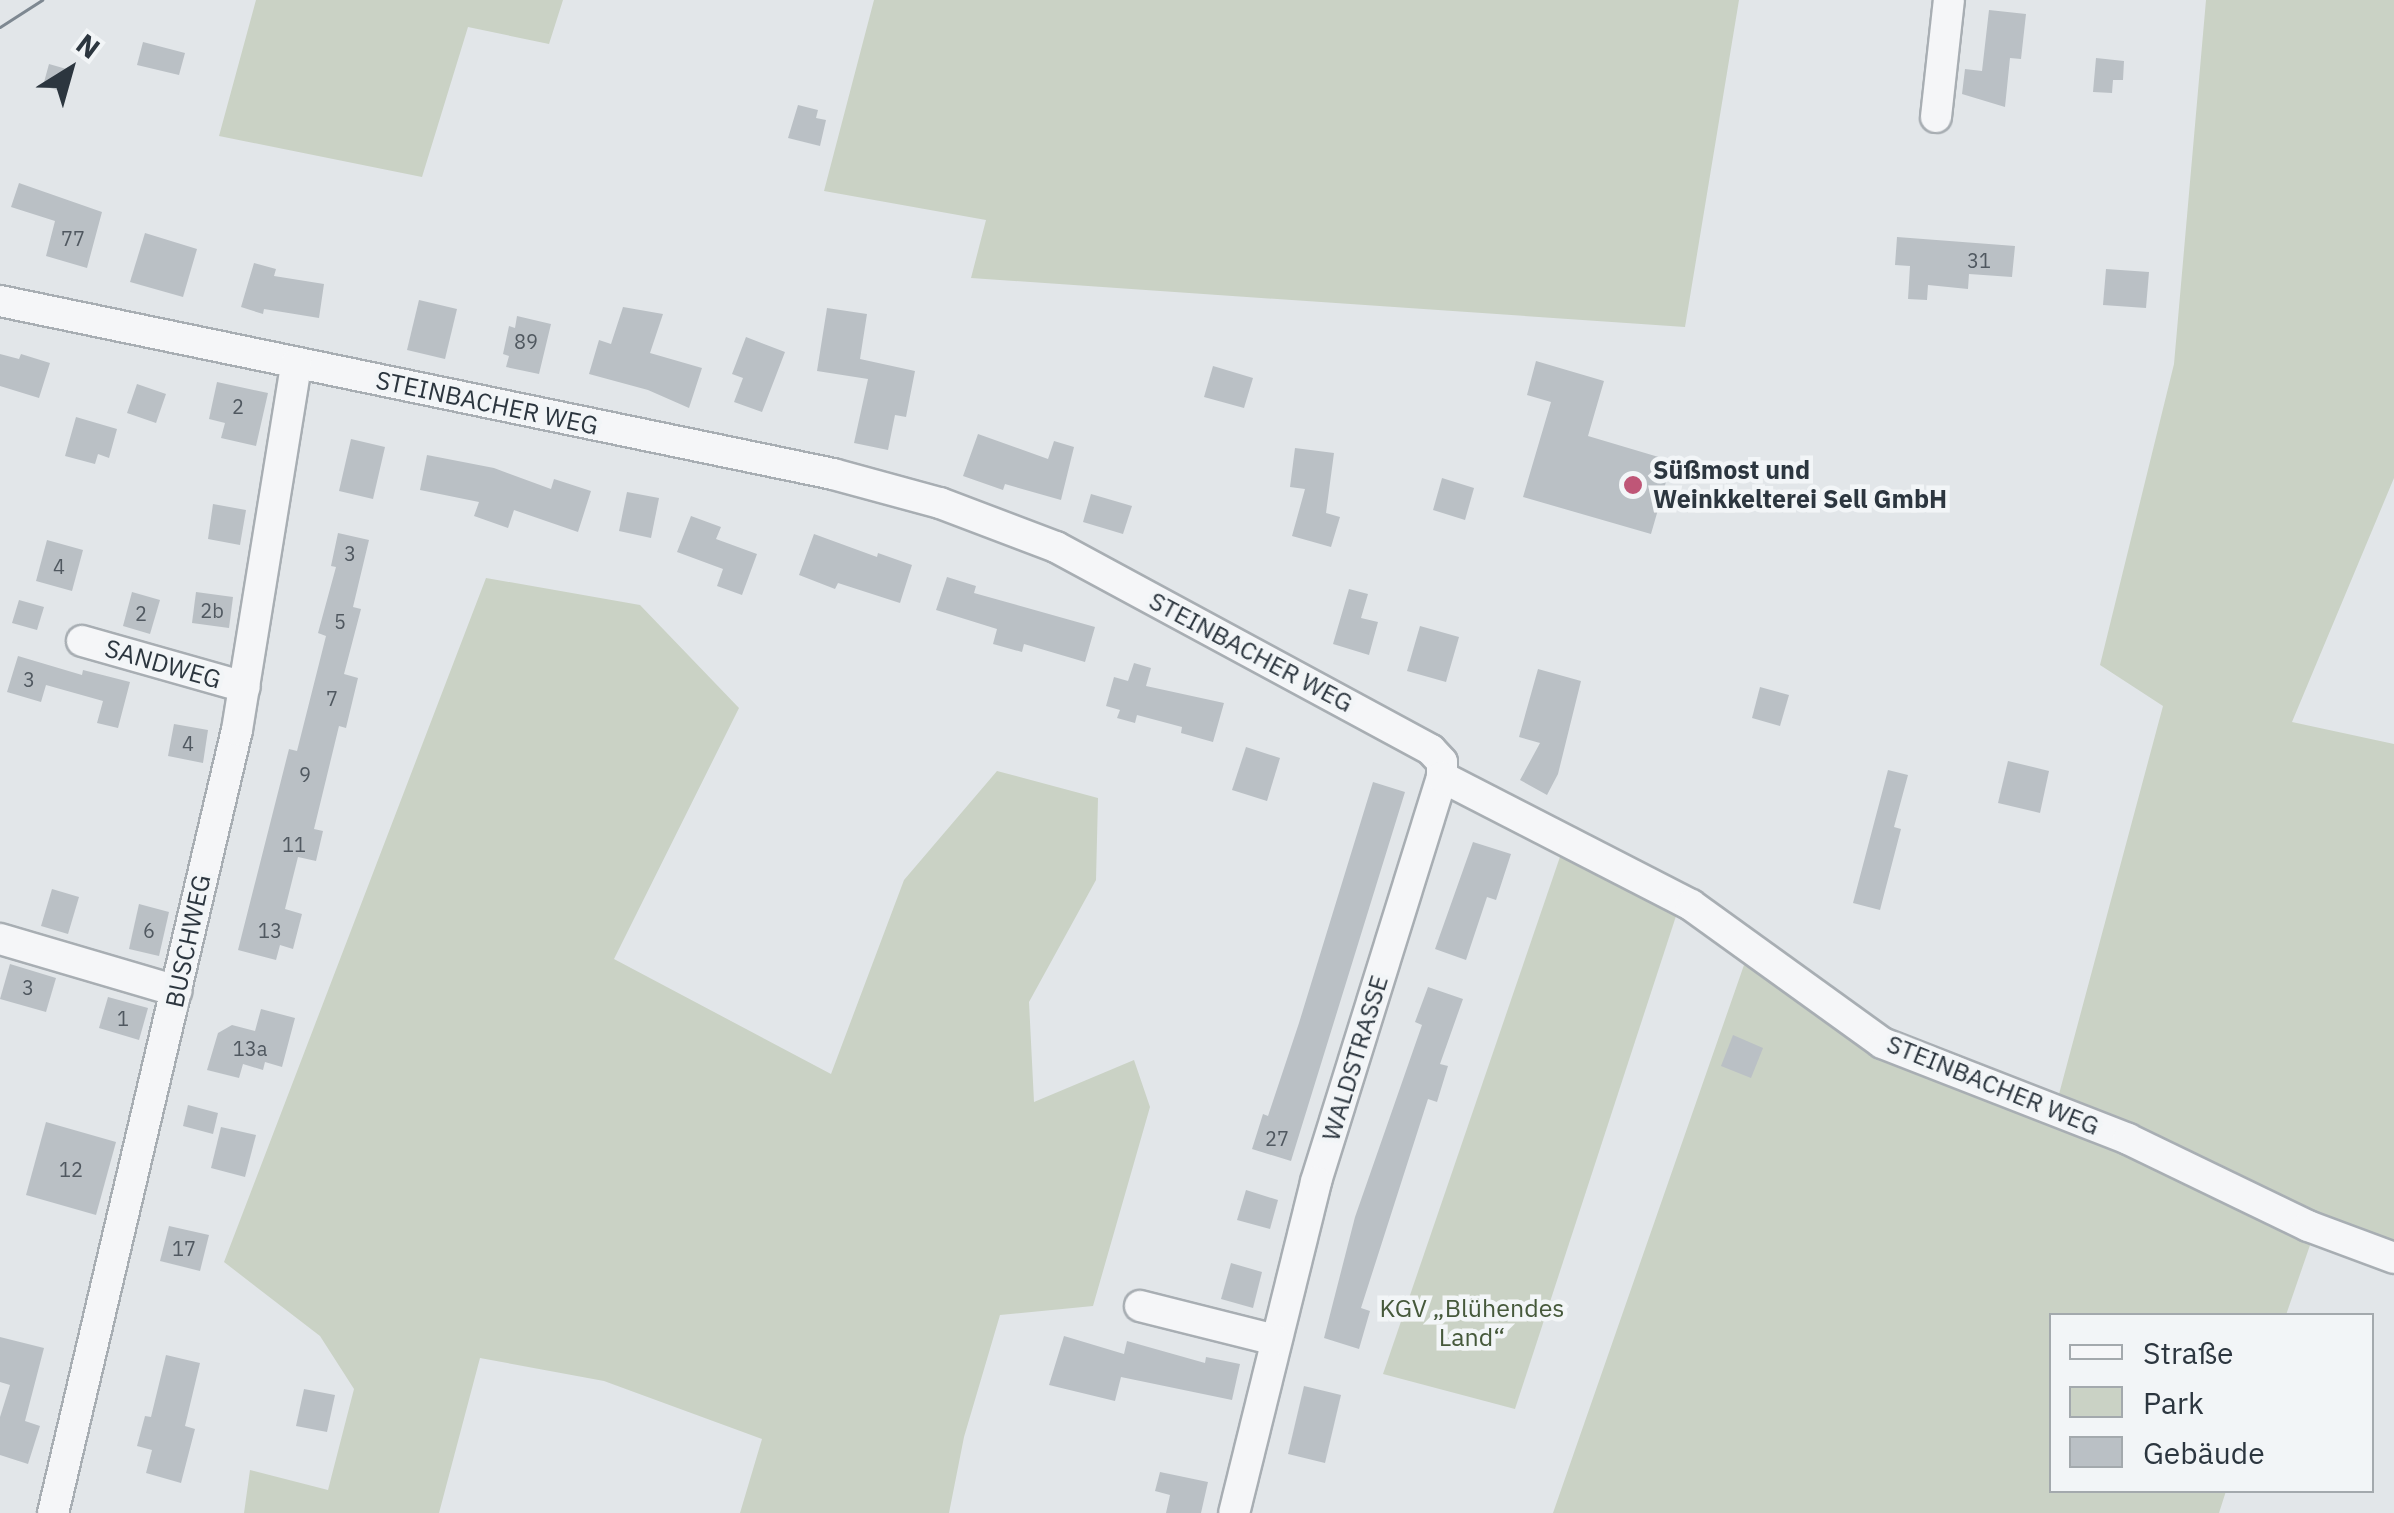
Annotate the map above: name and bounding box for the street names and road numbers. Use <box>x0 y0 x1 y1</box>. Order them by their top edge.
street label: STEINBACHER WEG <box>373 365 601 441</box>
street label: STEINBACHER WEG <box>1144 586 1358 718</box>
street label: SANDWEG <box>102 633 224 695</box>
street label: BUSCHWEG <box>159 872 217 1010</box>
street label: WALDSTRASSE <box>1316 972 1394 1144</box>
street label: STEINBACHER WEG <box>1882 1029 2104 1141</box>

